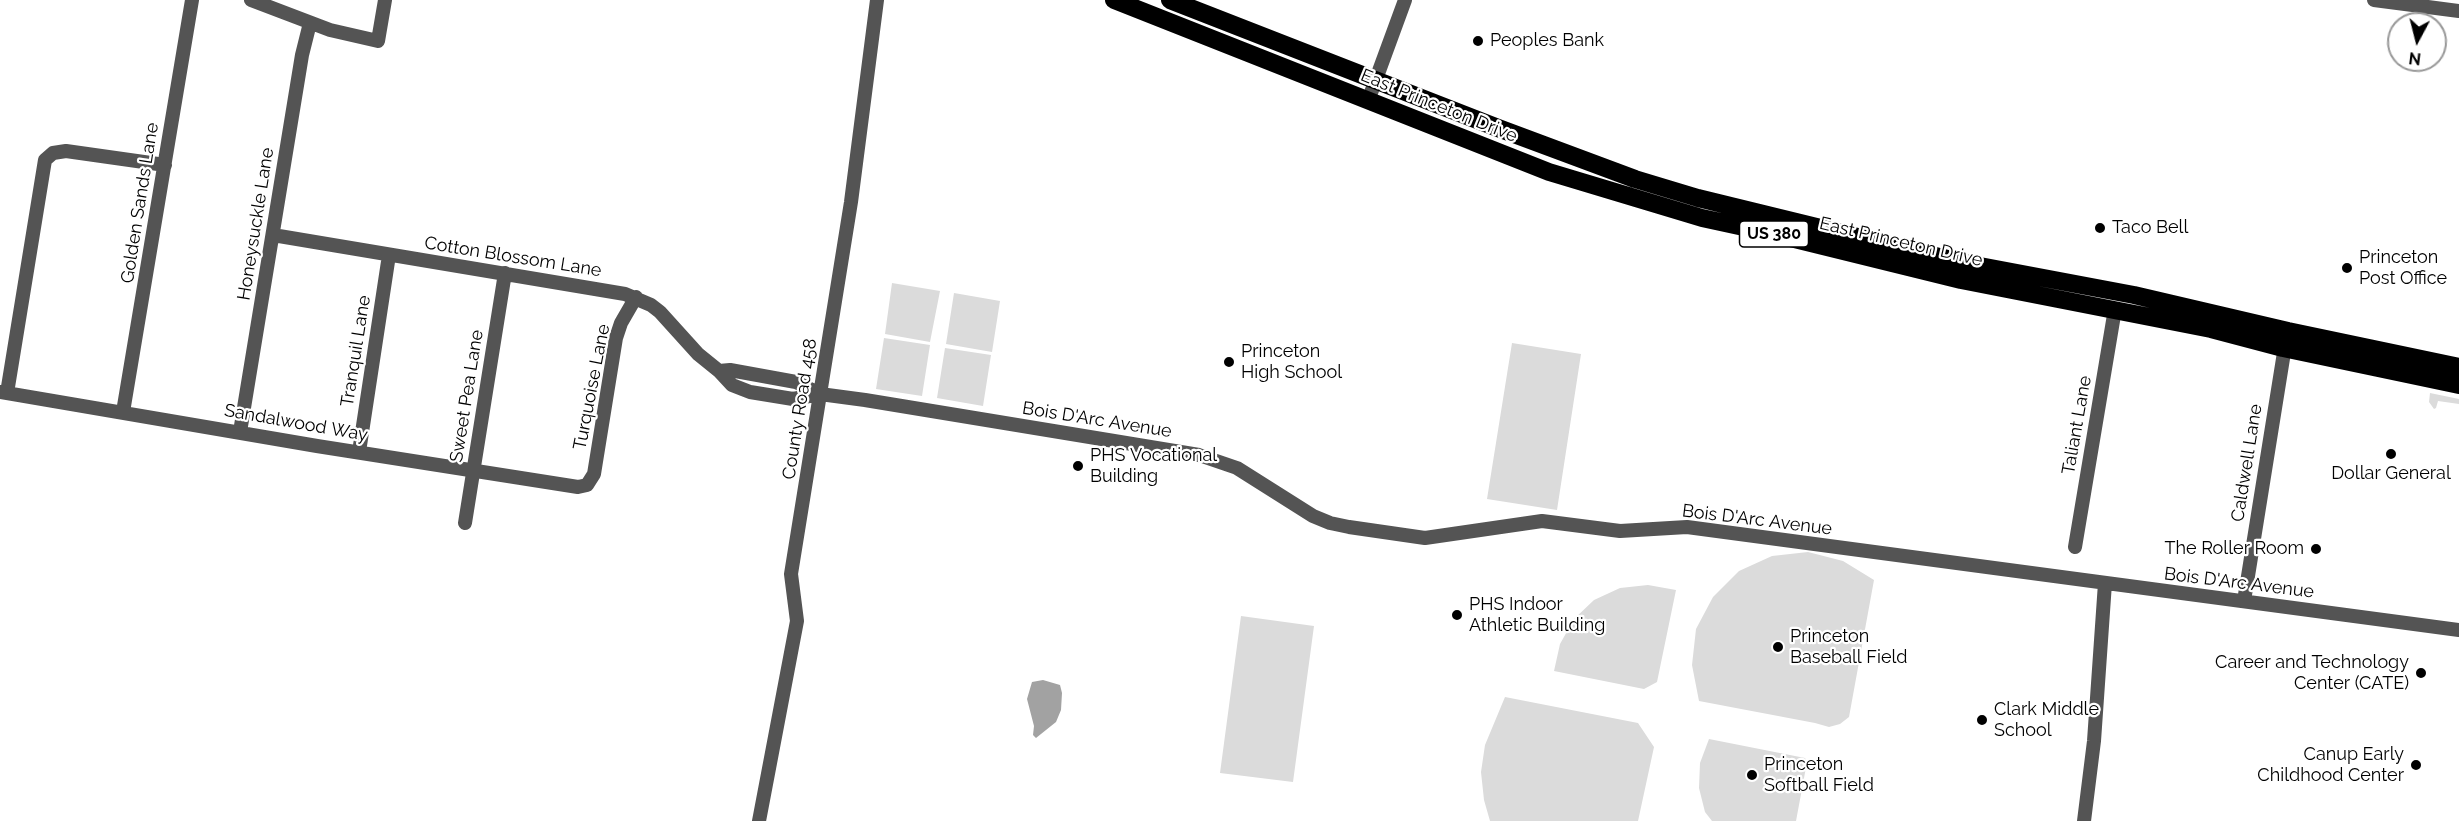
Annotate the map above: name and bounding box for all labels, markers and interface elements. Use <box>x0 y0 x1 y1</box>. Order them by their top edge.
north arrow <box>2387 12 2447 72</box>
place label: Peoples Bank <box>1490 30 1604 52</box>
marker: Peoples Bank <box>1471 34 1485 48</box>
text: N <box>2408 48 2422 69</box>
street label: East Princeton Drive <box>1358 65 1520 147</box>
street label: Golden Sands Lane <box>117 121 163 285</box>
street label: Honeysuckle Lane <box>233 146 279 302</box>
street label: East Princeton Drive <box>1817 213 1985 271</box>
place label: Taco Bell <box>2112 217 2188 239</box>
road number: US 380 <box>1740 221 1808 247</box>
marker: Taco Bell <box>2093 221 2107 235</box>
street label: Cotton Blossom Lane <box>423 232 603 282</box>
place label: Princeton Post Office <box>2359 247 2447 290</box>
marker: Princeton Post Office <box>2340 261 2354 275</box>
street label: Tranquil Lane <box>337 294 375 408</box>
street label: Turquoise Lane <box>569 322 615 452</box>
street label: Sweet Pea Lane <box>446 328 488 464</box>
street label: County Road 458 <box>778 337 822 481</box>
place label: Princeton High School <box>1241 341 1342 384</box>
marker: Princeton High School <box>1222 355 1236 369</box>
street label: Taliant Lane <box>2058 374 2096 476</box>
street label: Bois D'Arc Avenue <box>1021 398 1173 442</box>
street label: Sandalwood Way <box>222 400 370 446</box>
street label: Caldwell Lane <box>2227 403 2267 523</box>
place label: PHS Vocational Building <box>1090 445 1217 488</box>
marker: Dollar General <box>2384 447 2398 461</box>
marker: PHS Vocational Building <box>1071 459 1085 473</box>
place label: Dollar General <box>2331 463 2451 485</box>
street label: Bois D'Arc Avenue <box>1681 500 1833 540</box>
place label: The Roller Room <box>2165 538 2304 560</box>
marker: The Roller Room <box>2309 542 2323 556</box>
street label: Bois D'Arc Avenue <box>2163 563 2315 603</box>
place label: PHS Indoor Athletic Building <box>1469 594 1605 636</box>
marker: PHS Indoor Athletic Building <box>1450 608 1464 622</box>
place label: Princeton Baseball Field <box>1790 626 1908 668</box>
marker: Princeton Baseball Field <box>1771 640 1785 654</box>
place label: Career and Technology Center (CATE) <box>2215 652 2409 694</box>
marker: Career and Technology Center (CATE) <box>2414 666 2428 680</box>
place label: Clark Middle School <box>1994 699 2099 742</box>
marker: Clark Middle School <box>1975 713 1989 727</box>
place label: Canup Early Childhood Center <box>2257 744 2404 786</box>
place label: Princeton Softball Field <box>1764 754 1874 796</box>
marker: Canup Early Childhood Center <box>2409 758 2423 772</box>
marker: Princeton Softball Field <box>1745 768 1759 782</box>

